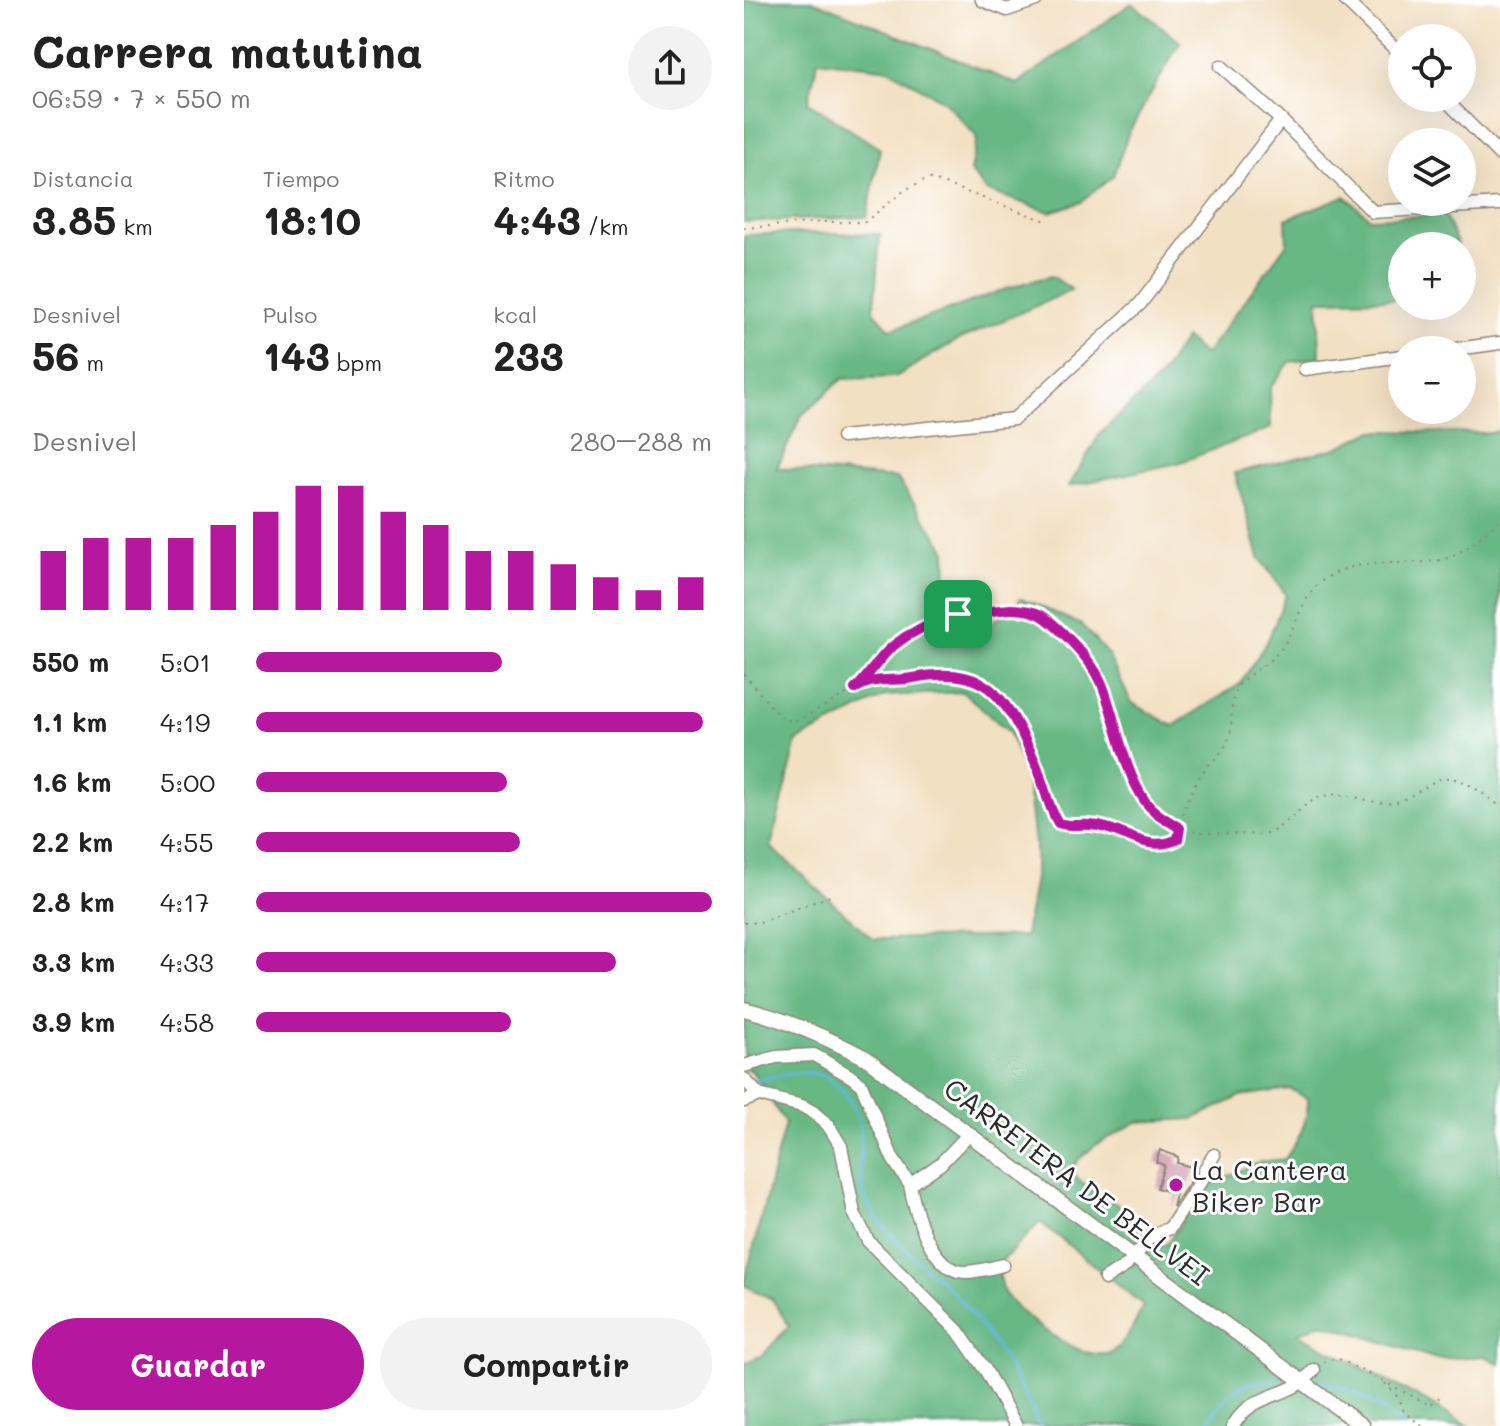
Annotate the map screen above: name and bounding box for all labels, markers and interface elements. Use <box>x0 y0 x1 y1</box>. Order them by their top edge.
text: Carrera matutina <box>32 22 423 79</box>
map controls <box>1388 24 1476 424</box>
button: locate <box>1388 24 1476 112</box>
button: share <box>628 26 712 110</box>
text: 06:59 · 7 × 550 m <box>32 81 251 115</box>
button: layers <box>1388 128 1476 216</box>
text: Distancia <box>32 164 134 193</box>
text: Tiempo <box>263 164 339 193</box>
text: Ritmo <box>493 164 554 193</box>
text: 3.85 <box>32 193 116 245</box>
text: 18:10 <box>263 193 361 245</box>
text: 4:43 <box>493 193 581 245</box>
text: km <box>116 212 153 241</box>
text: /km <box>581 212 629 241</box>
button: + <box>1388 232 1476 320</box>
text: Desnivel <box>32 300 121 329</box>
text: Pulso <box>263 300 317 329</box>
text: kcal <box>493 300 537 329</box>
text: 56 <box>32 329 80 381</box>
text: 143 <box>263 329 330 381</box>
text: 233 <box>493 329 564 381</box>
button: − <box>1388 336 1476 424</box>
text: m <box>80 348 104 377</box>
text: bpm <box>330 348 382 377</box>
text: Desnivel <box>32 424 137 458</box>
text: 280–288 m <box>569 424 712 458</box>
pin <box>924 580 992 648</box>
icon: arrive <box>936 592 980 636</box>
text: 550 m <box>32 645 109 679</box>
text: 5:01 <box>160 645 211 679</box>
text: 1.1 km <box>32 705 107 739</box>
text: 4:19 <box>160 705 210 739</box>
text: 1.6 km <box>32 765 111 799</box>
text: 5:00 <box>160 765 215 799</box>
text: 2.2 km <box>32 825 113 859</box>
text: 4:55 <box>160 825 214 859</box>
text: 2.8 km <box>32 885 115 919</box>
text: 4:17 <box>160 885 209 919</box>
text: 3.3 km <box>32 945 115 979</box>
text: 4:33 <box>160 945 214 979</box>
text: 3.9 km <box>32 1005 115 1039</box>
text: 4:58 <box>160 1005 214 1039</box>
street label: CARRETERA DE BELLVEI <box>937 1070 1217 1292</box>
place label: La Cantera Biker Bar <box>1192 1151 1347 1219</box>
marker: La Cantera Biker Bar <box>1167 1176 1185 1194</box>
button: Guardar <box>32 1318 364 1410</box>
button: Compartir <box>380 1318 712 1410</box>

